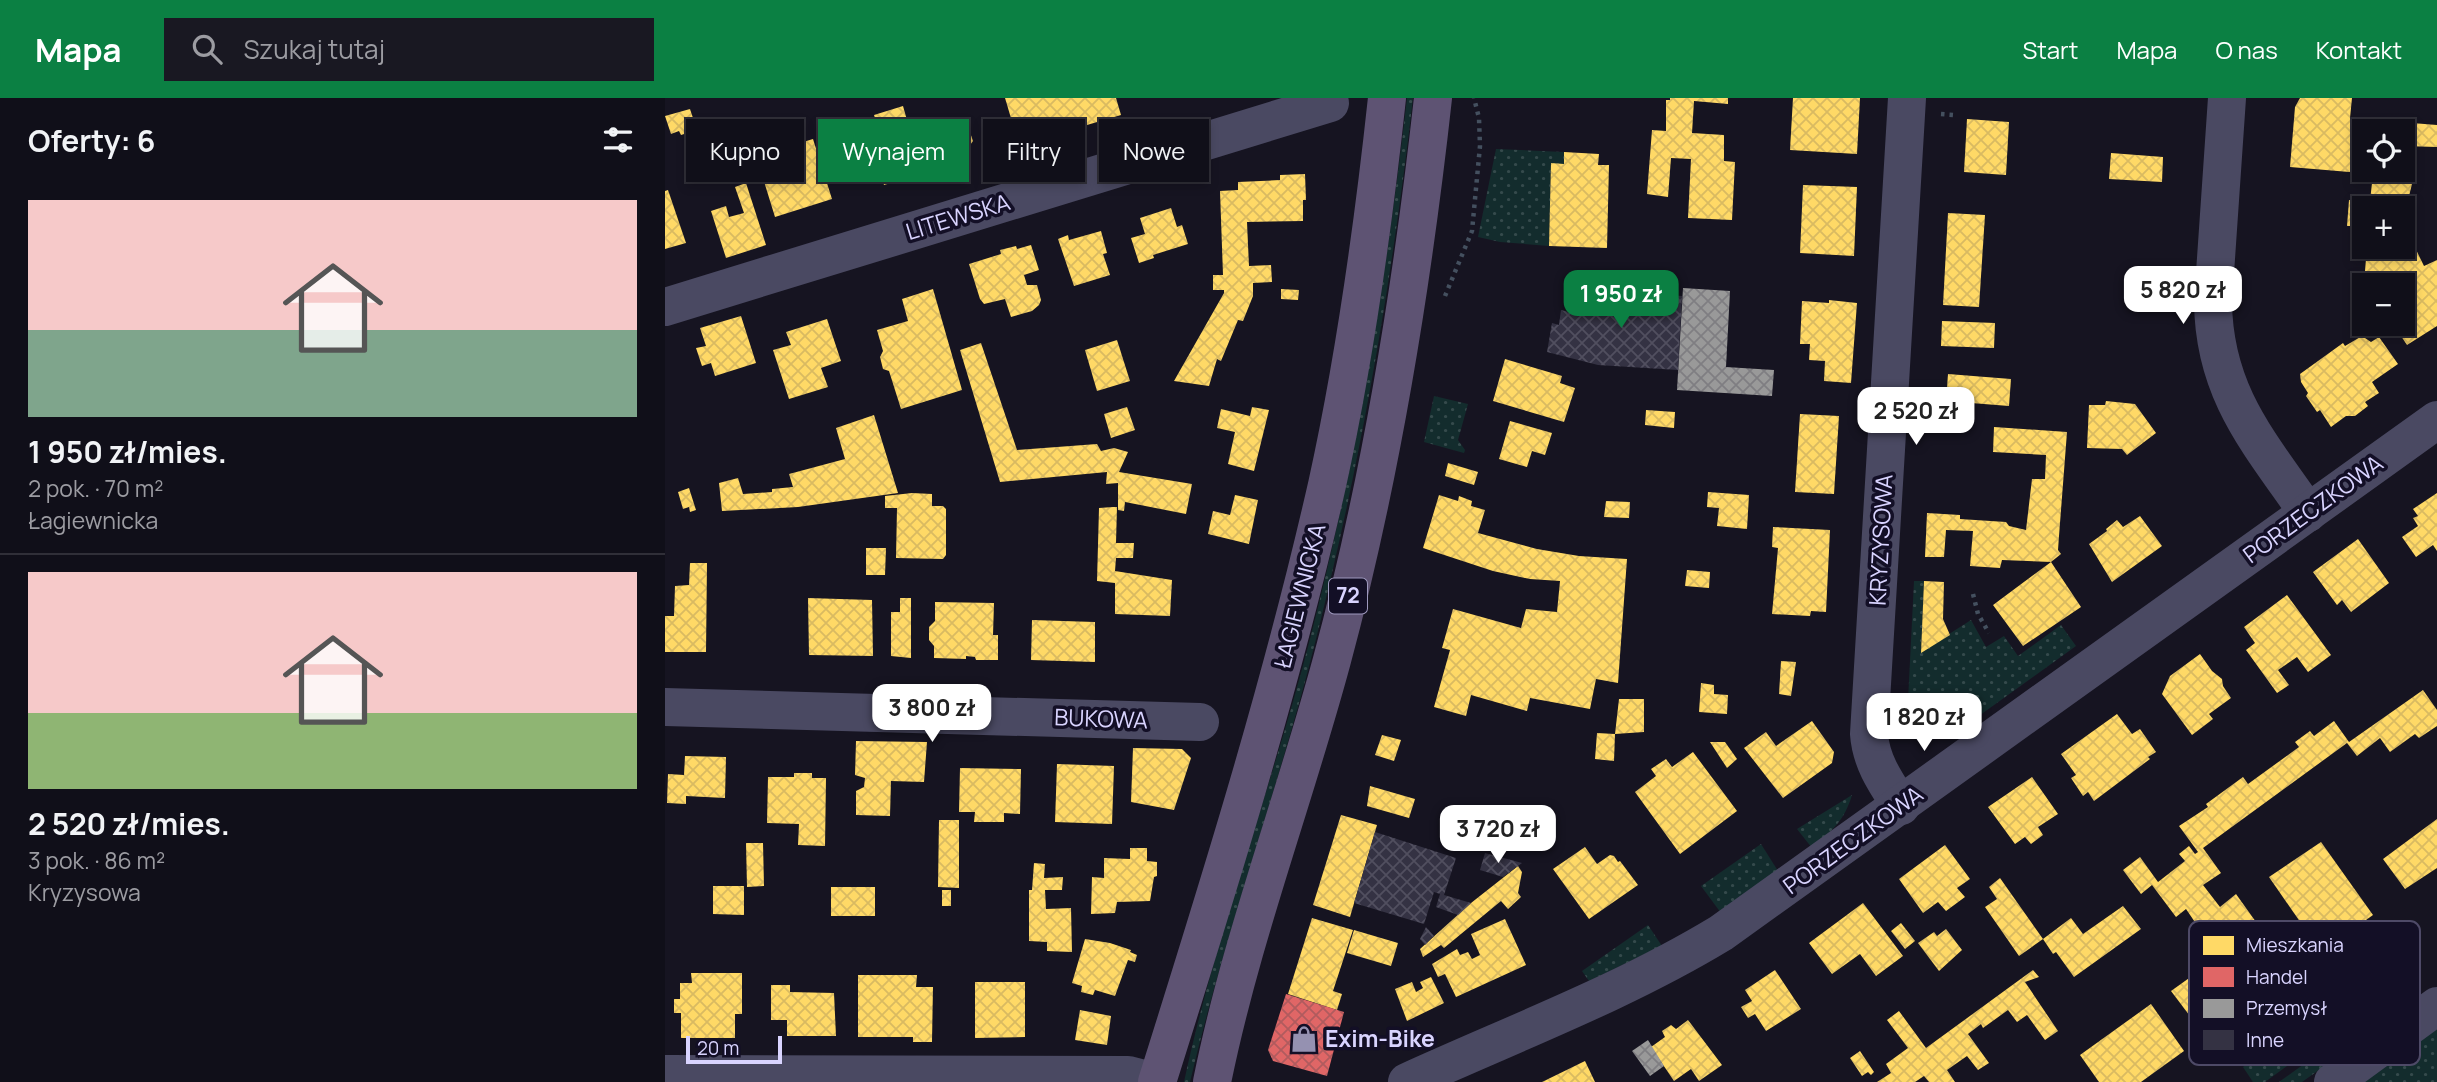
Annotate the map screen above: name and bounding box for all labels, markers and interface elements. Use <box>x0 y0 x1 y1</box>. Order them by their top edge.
search box <box>164 18 654 81</box>
text: Mapa <box>35 27 122 72</box>
icon: search <box>188 30 226 68</box>
text: Szukaj tutaj <box>244 31 385 67</box>
text: Start <box>2022 33 2078 66</box>
text: Mapa <box>2116 33 2177 66</box>
text: O nas <box>2215 33 2278 66</box>
text: Kontakt <box>2316 33 2402 66</box>
chip: Kupno <box>686 119 804 182</box>
chip: Wynajem <box>818 119 969 182</box>
chip: Filtry <box>983 119 1085 182</box>
chip: Nowe <box>1099 119 1209 182</box>
map controls <box>2352 119 2415 336</box>
button: locate <box>2352 119 2415 182</box>
text: Oferty: 6 <box>28 120 156 161</box>
icon: filters <box>599 121 637 159</box>
street label: LITEWSKA <box>902 185 1014 247</box>
button: + <box>2352 196 2415 259</box>
icon: home <box>270 245 396 371</box>
pin: 5 820 zł <box>2111 266 2255 326</box>
pin: 1 950 zł <box>1549 271 1693 330</box>
text: 5 820 zł <box>2140 273 2226 305</box>
button: − <box>2352 273 2415 336</box>
text: 1 950 zł <box>1580 277 1662 309</box>
pin: 2 520 zł <box>1844 388 1988 447</box>
text: 2 520 zł <box>1873 394 1959 426</box>
text: 1 950 zł/mies. <box>28 431 227 472</box>
street label: PORZECZKOWA <box>2236 446 2389 570</box>
text: 2 pok. · 70 m² <box>28 472 163 504</box>
street label: KRYZYSOWA <box>1861 473 1899 606</box>
text: Łagiewnicka <box>28 504 158 536</box>
street label: ŁAGIEWNICKA <box>1266 520 1333 671</box>
road number: 72 <box>1329 578 1367 614</box>
icon: home <box>270 617 396 743</box>
pin: 3 800 zł <box>860 684 1004 744</box>
text: 3 800 zł <box>888 691 976 723</box>
pin: 1 820 zł <box>1852 694 1996 753</box>
street label: BUKOWA <box>1054 700 1149 736</box>
text: 1 820 zł <box>1883 700 1965 732</box>
street label: PORZECZKOWA <box>1776 777 1929 901</box>
text: 2 520 zł/mies. <box>28 803 230 844</box>
pin: 3 720 zł <box>1426 806 1570 865</box>
text: 3 720 zł <box>1456 812 1540 844</box>
text: 3 pok. · 86 m² <box>28 844 165 876</box>
text: Kryzysowa <box>28 876 141 908</box>
legend <box>2189 921 2420 1065</box>
text: Mieszkania <box>2246 932 2344 958</box>
text: Handel <box>2246 964 2308 990</box>
text: Przemysł <box>2246 995 2327 1021</box>
place label: Exim-Bike <box>1325 1022 1435 1054</box>
shop icon: Exim-Bike <box>1289 1024 1319 1054</box>
text: Inne <box>2246 1027 2284 1053</box>
scale bar <box>686 1033 782 1065</box>
text: 20 m <box>697 1035 739 1061</box>

